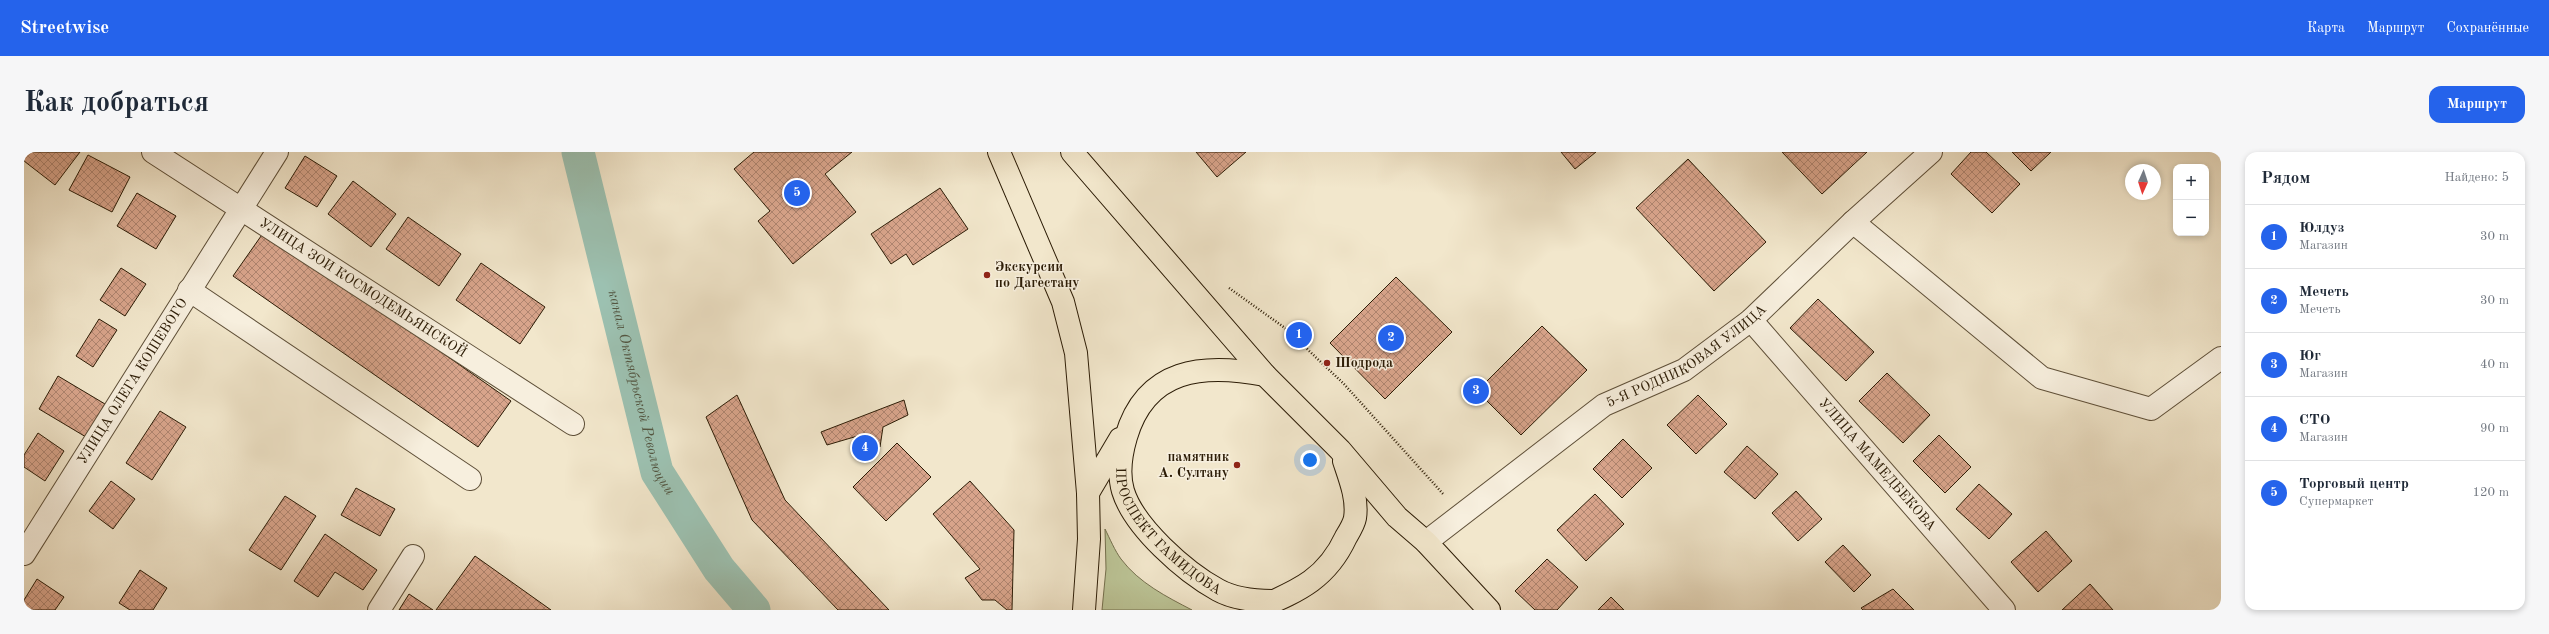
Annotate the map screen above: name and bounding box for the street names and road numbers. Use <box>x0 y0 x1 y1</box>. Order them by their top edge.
street label: УЛИЦА ЗОИ КОСМОДЕМЬЯНСКОЙ <box>257 216 471 360</box>
street label: УЛИЦА ОЛЕГА КОШЕВОГО <box>75 296 190 467</box>
street label: 5-Я РОДНИКОВАЯ УЛИЦА <box>1604 302 1769 410</box>
street label: УЛИЦА МАМЕДБЕКОВА <box>1816 396 1939 534</box>
street label: ПРОСПЕКТ ГАМИДОВА <box>1113 467 1224 597</box>

